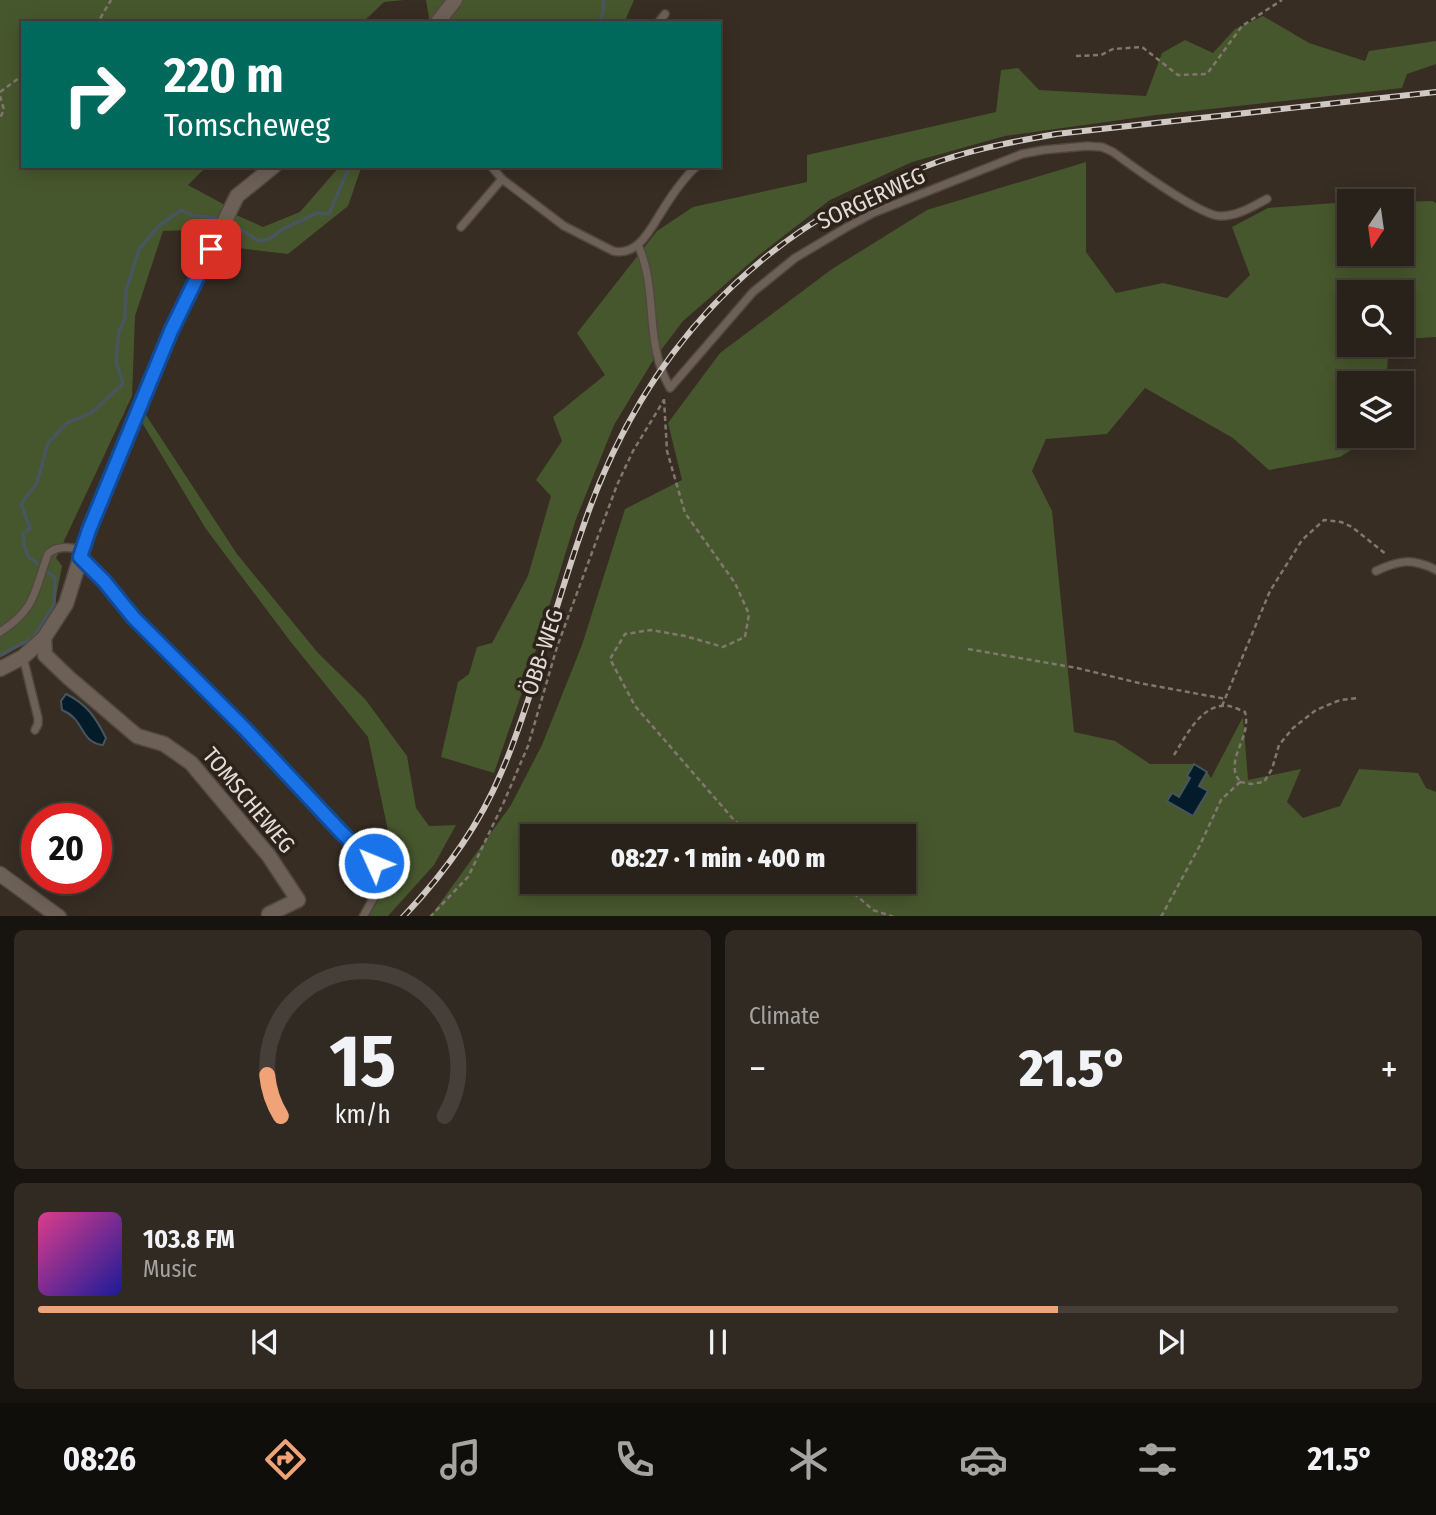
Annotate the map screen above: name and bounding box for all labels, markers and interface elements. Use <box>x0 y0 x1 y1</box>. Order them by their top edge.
text: 220 m <box>164 46 284 105</box>
icon: right <box>49 49 140 140</box>
text: Tomscheweg <box>164 106 330 144</box>
street label: SORGERWEG <box>813 161 929 235</box>
north arrow <box>1337 189 1414 266</box>
map controls <box>1337 189 1414 448</box>
pin <box>181 219 241 279</box>
icon: arrive <box>192 230 230 268</box>
button: search <box>1337 280 1414 357</box>
button: layers <box>1337 371 1414 448</box>
street label: ÖBB-WEG <box>515 605 569 699</box>
street label: TOMSCHEWEG <box>197 742 301 858</box>
speed limit sign: 20 <box>21 803 112 894</box>
position arrow <box>337 826 411 900</box>
text: 08:27 · 1 min · 400 m <box>611 843 825 874</box>
text: Climate <box>749 1002 820 1030</box>
text: 15 <box>329 1018 396 1105</box>
text: 21.5° <box>1019 1037 1128 1100</box>
text: − <box>749 1046 766 1092</box>
text: + <box>1381 1046 1398 1092</box>
text: km/h <box>335 1099 390 1129</box>
text: 103.8 FM <box>143 1224 235 1255</box>
text: Music <box>143 1255 197 1283</box>
icon: previous <box>246 1323 284 1361</box>
icon: pause <box>699 1323 737 1361</box>
icon: next <box>1152 1323 1190 1361</box>
icon: directions <box>261 1435 310 1484</box>
icon: music <box>436 1435 485 1484</box>
icon: phone <box>610 1435 659 1484</box>
icon: climate <box>784 1435 833 1484</box>
icon: car <box>959 1435 1008 1484</box>
icon: filters <box>1133 1435 1182 1484</box>
text: 08:26 <box>63 1440 136 1478</box>
text: 21.5° <box>1307 1440 1373 1478</box>

